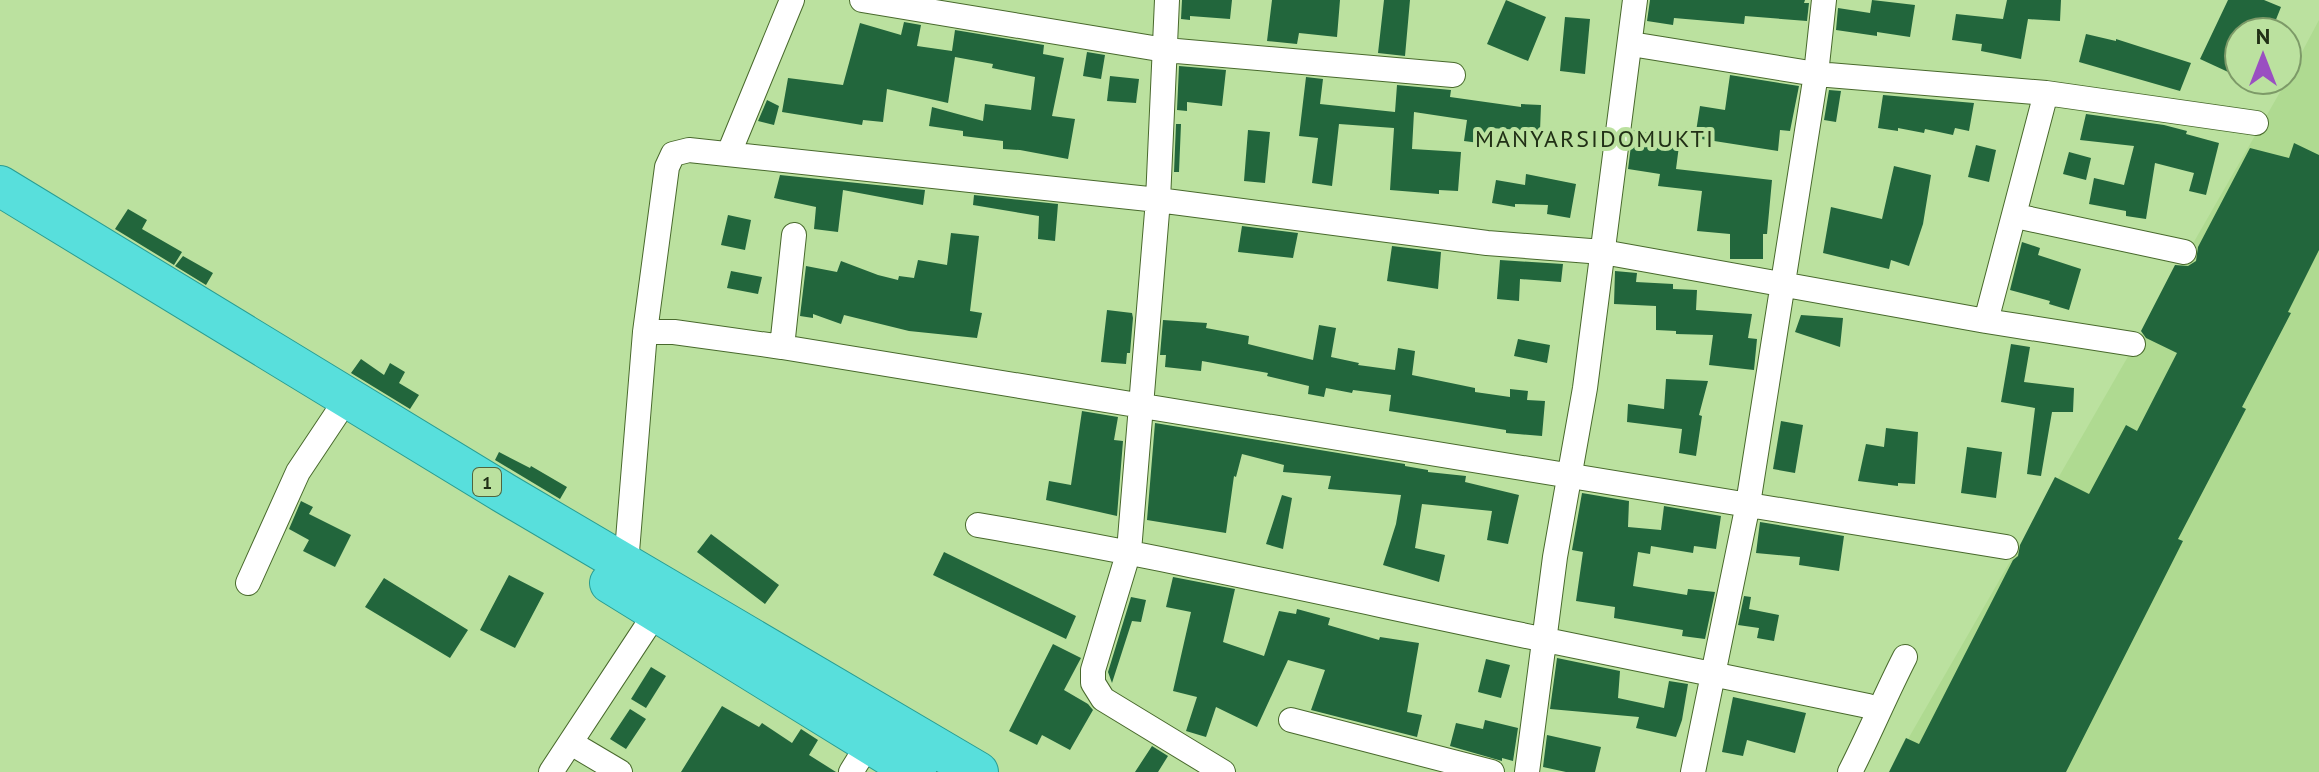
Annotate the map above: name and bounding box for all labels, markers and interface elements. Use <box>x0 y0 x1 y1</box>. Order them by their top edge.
north arrow <box>2223 16 2303 96</box>
text: N <box>2256 22 2270 50</box>
district label: MANYARSIDOMUKTI <box>1475 123 1715 154</box>
road number: 1 <box>473 468 501 496</box>

